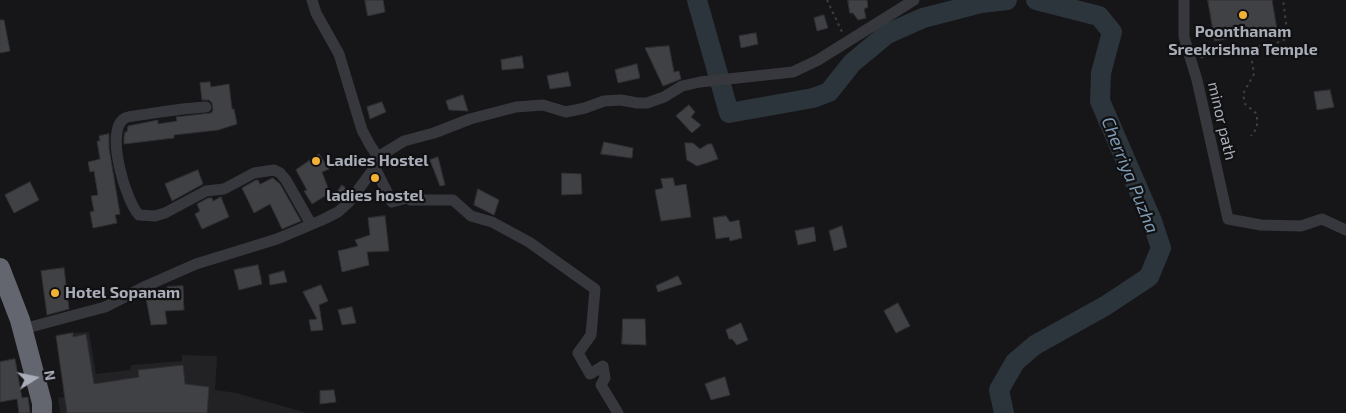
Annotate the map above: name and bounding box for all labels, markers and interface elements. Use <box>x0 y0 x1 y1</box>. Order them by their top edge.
marker: Poonthanam Sreekrishna Temple <box>1237 9 1249 21</box>
place label: Poonthanam Sreekrishna Temple <box>1168 22 1318 60</box>
street label: minor path <box>1204 80 1240 162</box>
water label: Cherriya Puzha <box>1097 114 1163 236</box>
place label: Ladies Hostel <box>326 151 428 171</box>
marker: Ladies Hostel <box>310 155 322 167</box>
marker: ladies hostel <box>369 172 381 184</box>
place label: ladies hostel <box>326 186 424 206</box>
place label: Hotel Sopanam <box>65 283 180 303</box>
marker: Hotel Sopanam <box>49 287 61 299</box>
north arrow <box>10 353 60 403</box>
text: N <box>41 369 60 382</box>

